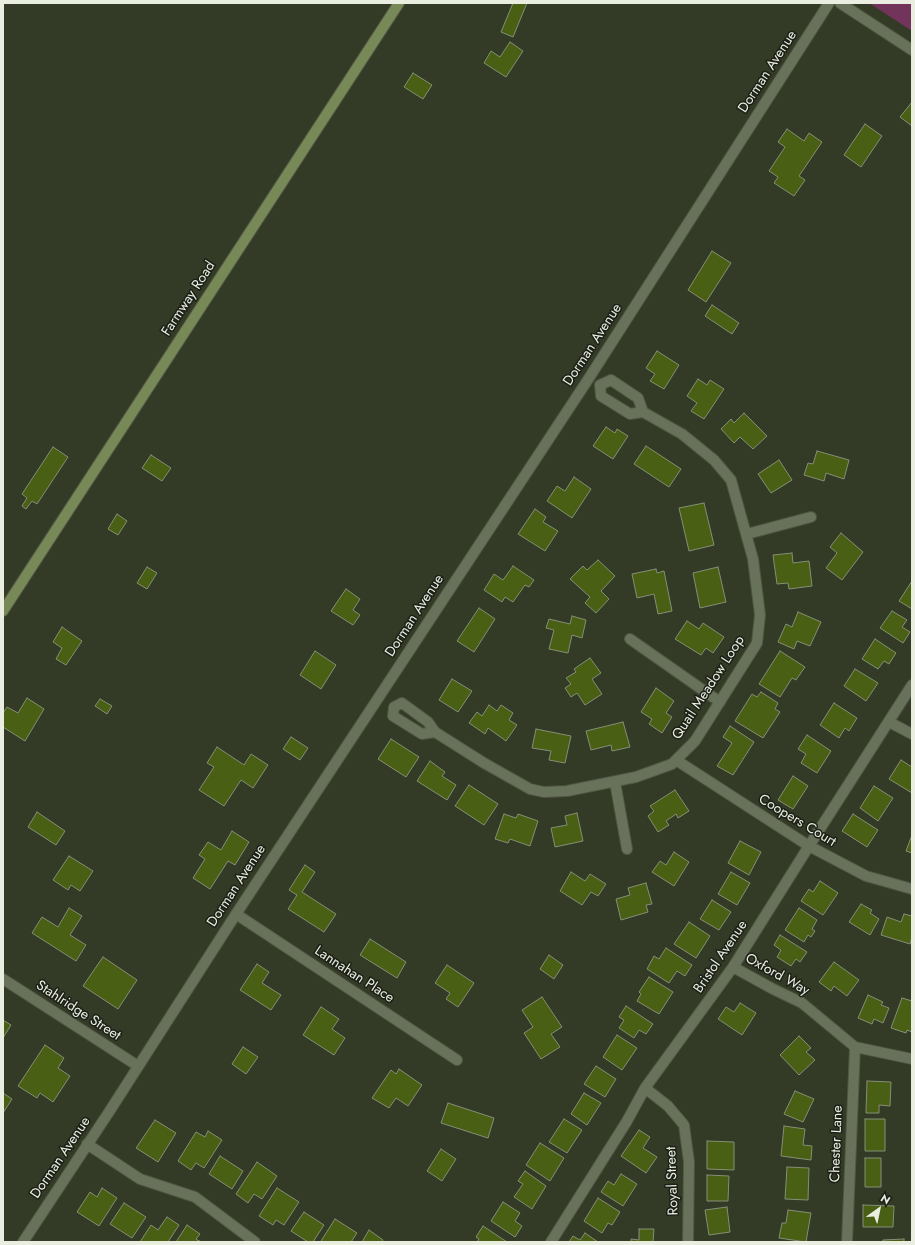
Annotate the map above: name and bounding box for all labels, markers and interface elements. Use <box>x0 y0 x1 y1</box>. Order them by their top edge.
street label: Dorman Avenue <box>735 28 801 116</box>
street label: Farmway Road <box>159 258 219 340</box>
street label: Dorman Avenue <box>560 301 626 389</box>
street label: Dorman Avenue <box>382 572 448 660</box>
street label: Quail Meadow Loop <box>669 633 749 743</box>
street label: Coopers Court <box>755 791 839 851</box>
street label: Dorman Avenue <box>204 842 270 930</box>
street label: Bristol Avenue <box>691 918 751 996</box>
street label: Lannahan Place <box>311 943 397 1007</box>
street label: Oxford Way <box>742 950 812 1000</box>
street label: Stahlridge Street <box>33 977 123 1045</box>
street label: Chester Lane <box>827 1105 847 1183</box>
street label: Dorman Avenue <box>28 1114 94 1202</box>
street label: Royal Street <box>663 1146 683 1216</box>
north arrow <box>859 1189 899 1229</box>
text: N <box>878 1190 894 1208</box>

